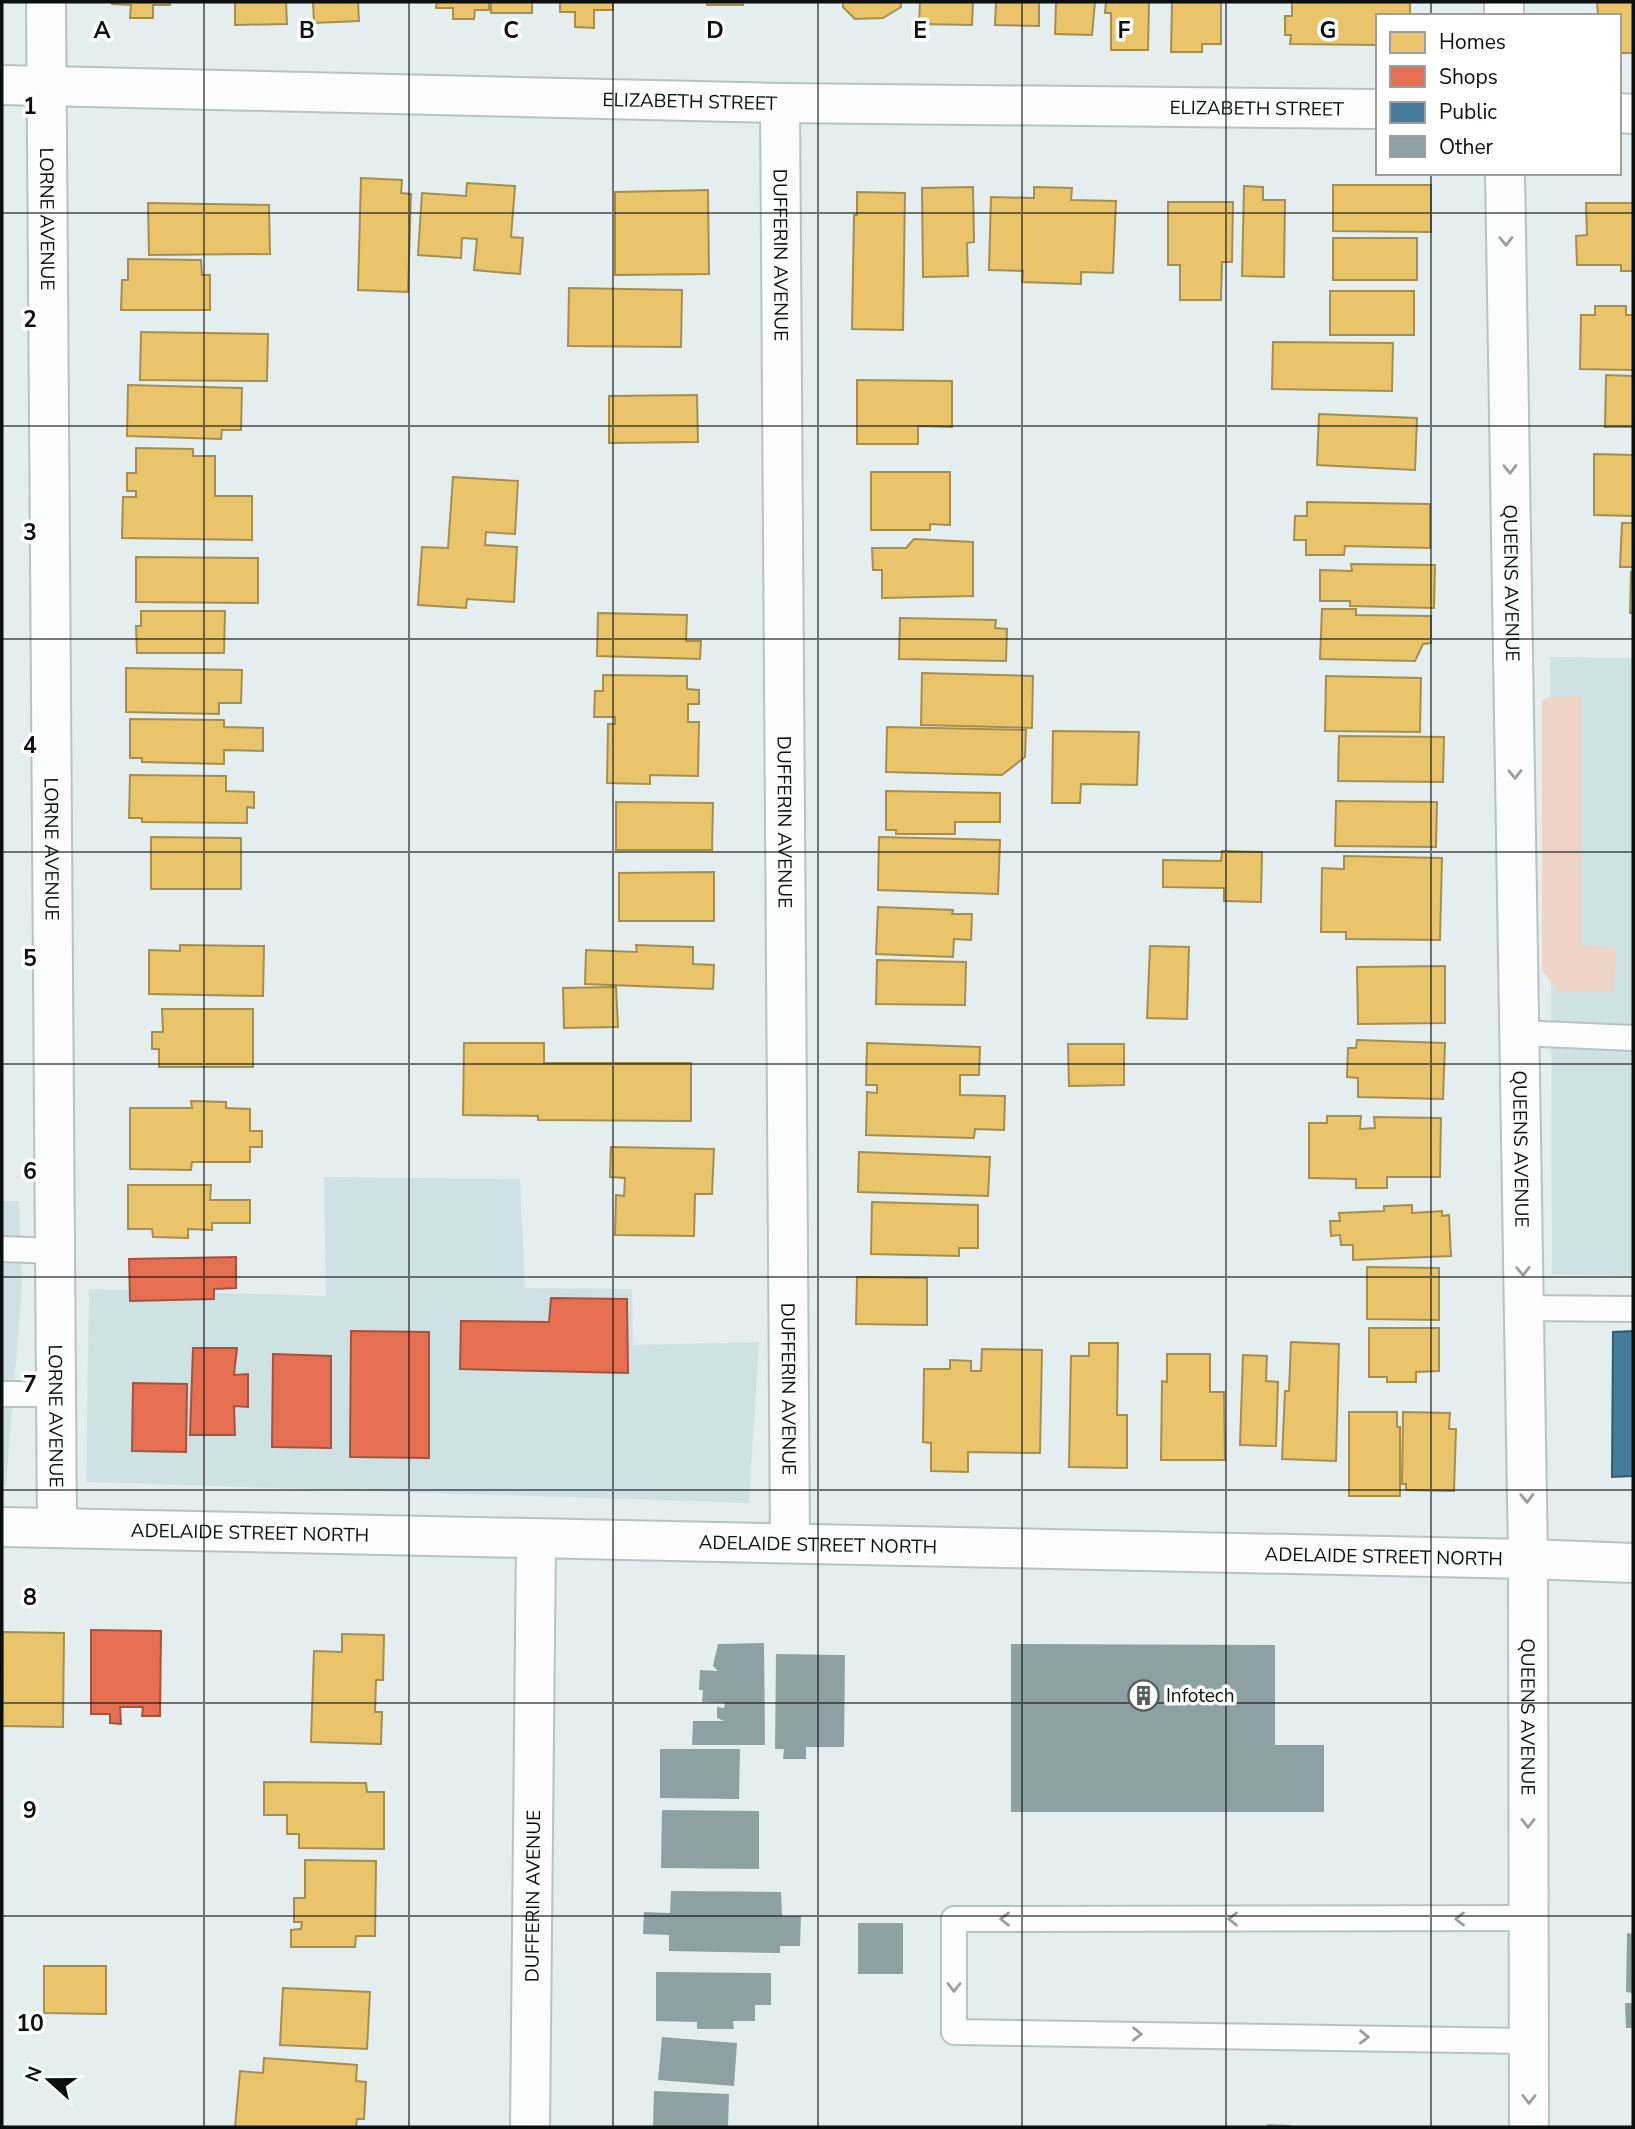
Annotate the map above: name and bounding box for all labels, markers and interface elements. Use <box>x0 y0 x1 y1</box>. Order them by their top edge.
legend <box>1376 14 1621 175</box>
text: A <box>93 15 111 46</box>
text: B <box>299 15 315 46</box>
text: C <box>503 15 519 46</box>
text: D <box>706 15 724 46</box>
text: E <box>913 15 927 46</box>
text: F <box>1118 15 1131 46</box>
text: G <box>1320 15 1336 46</box>
text: Homes <box>1439 28 1506 56</box>
text: Shops <box>1439 63 1498 91</box>
street label: ELIZABETH STREET <box>602 87 778 117</box>
text: 1 <box>23 91 37 122</box>
street label: ELIZABETH STREET <box>1169 95 1345 123</box>
text: Public <box>1439 98 1497 126</box>
text: Other <box>1439 133 1494 161</box>
street label: LORNE AVENUE <box>33 147 60 291</box>
street label: DUFFERIN AVENUE <box>766 169 794 341</box>
one-way arrow <box>1499 236 1514 247</box>
text: 2 <box>23 304 37 335</box>
one-way arrow <box>1502 464 1518 475</box>
street label: QUEENS AVENUE <box>1497 504 1525 662</box>
text: 3 <box>23 517 37 548</box>
text: 4 <box>23 730 37 761</box>
street label: DUFFERIN AVENUE <box>770 736 798 908</box>
one-way arrow <box>1508 769 1523 780</box>
street label: LORNE AVENUE <box>38 777 65 921</box>
text: 5 <box>23 943 37 974</box>
street label: QUEENS AVENUE <box>1506 1070 1534 1228</box>
text: 6 <box>23 1156 37 1187</box>
one-way arrow <box>1515 1266 1531 1277</box>
street label: DUFFERIN AVENUE <box>774 1303 802 1475</box>
street label: LORNE AVENUE <box>42 1344 69 1488</box>
text: 7 <box>23 1369 37 1400</box>
one-way arrow <box>1519 1494 1535 1504</box>
street label: ADELAIDE STREET NORTH <box>130 1518 369 1549</box>
street label: ADELAIDE STREET NORTH <box>698 1530 937 1561</box>
street label: ADELAIDE STREET NORTH <box>1264 1541 1503 1572</box>
text: 8 <box>23 1582 37 1613</box>
street label: QUEENS AVENUE <box>1514 1638 1540 1795</box>
building icon: Infotech <box>1126 1678 1160 1712</box>
place label: Infotech <box>1166 1683 1234 1709</box>
text: 9 <box>23 1795 37 1826</box>
street label: DUFFERIN AVENUE <box>519 1810 547 1982</box>
one-way arrow <box>1520 1818 1536 1829</box>
one-way arrow <box>1000 1911 1010 1927</box>
one-way arrow <box>1227 1911 1238 1927</box>
one-way arrow <box>1455 1911 1465 1927</box>
one-way arrow <box>946 1982 962 1993</box>
text: 10 <box>16 2008 44 2039</box>
one-way arrow <box>1132 2027 1143 2042</box>
one-way arrow <box>1360 2029 1370 2045</box>
north arrow <box>14 2045 84 2115</box>
text: N <box>19 2063 49 2086</box>
one-way arrow <box>1521 2095 1537 2105</box>

